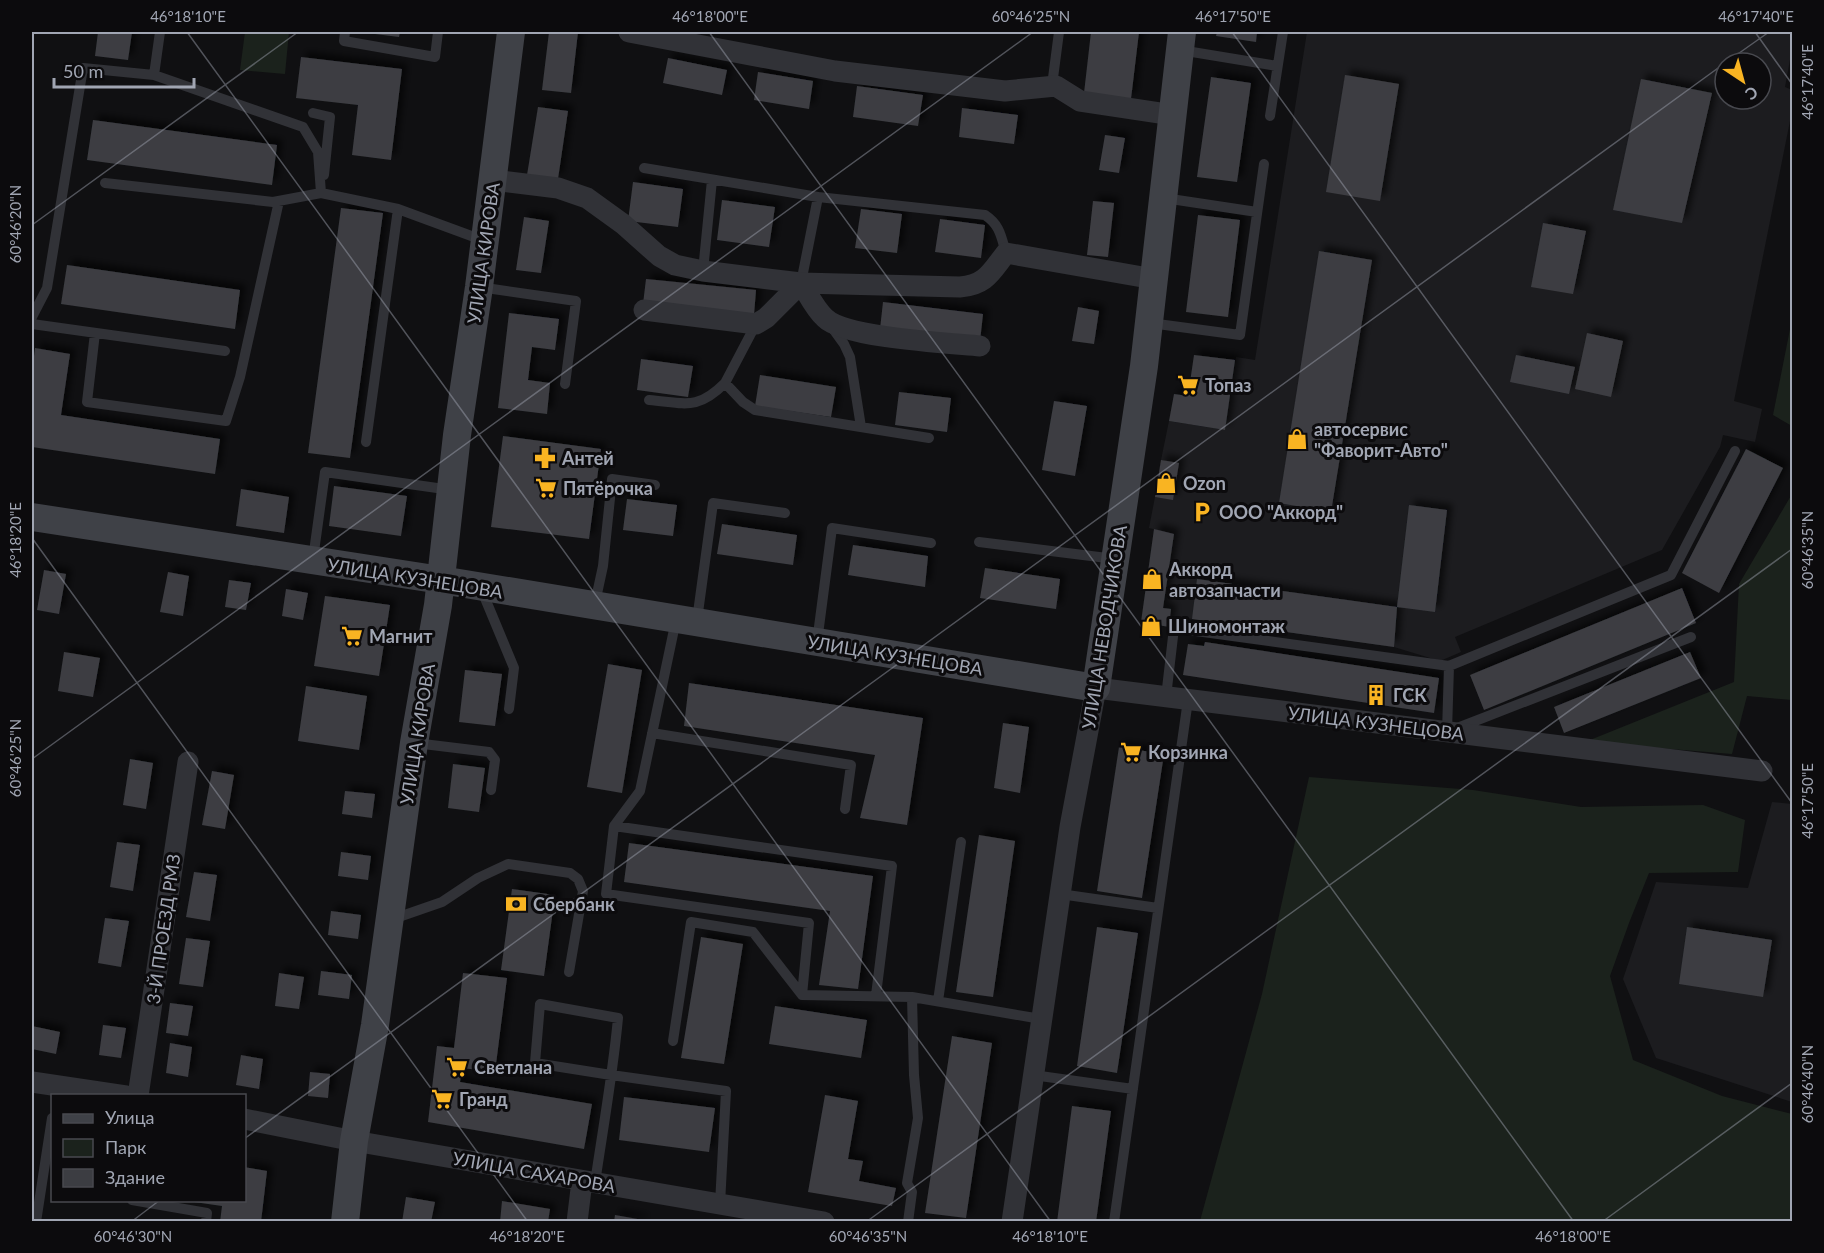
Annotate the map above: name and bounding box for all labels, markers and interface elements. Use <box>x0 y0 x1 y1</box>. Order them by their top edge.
text: 46°18'10"E <box>150 7 226 25</box>
text: 46°18'00"E <box>672 7 748 25</box>
text: 60°46'25"N <box>992 7 1070 25</box>
text: 46°17'50"E <box>1195 7 1271 25</box>
text: 46°17'40"E <box>1718 7 1794 25</box>
text: 46°17'40"E <box>1798 44 1816 120</box>
scale bar <box>54 51 194 89</box>
north arrow <box>1713 51 1773 111</box>
text: 50 m <box>63 60 103 82</box>
text: С <box>1742 83 1762 105</box>
street label: УЛИЦА КИРОВА <box>462 180 504 325</box>
text: 60°46'20"N <box>6 185 24 263</box>
supermarket icon: Топаз <box>1176 373 1200 397</box>
place label: Топаз <box>1205 374 1251 396</box>
place label: автосервис "Фаворит-Авто" <box>1314 418 1448 461</box>
shop icon: автосервис "Фаворит-Авто" <box>1285 427 1309 451</box>
pharmacy icon: Антей <box>533 446 557 470</box>
place label: Антей <box>561 447 614 469</box>
shop icon: Ozon <box>1154 471 1178 495</box>
place label: Ozon <box>1183 472 1226 494</box>
supermarket icon: Пятёрочка <box>534 476 558 500</box>
place label: Пятёрочка <box>563 477 653 499</box>
parking icon: ООО "Аккорд" <box>1190 500 1214 524</box>
place label: ООО "Аккорд" <box>1219 501 1343 523</box>
text: 46°18'20"E <box>6 502 24 578</box>
text: 60°46'35"N <box>1798 511 1816 589</box>
street label: УЛИЦА НЕВОДЧИКОВА <box>1077 523 1131 731</box>
street label: УЛИЦА КУЗНЕЦОВА <box>326 553 505 603</box>
place label: Аккорд автозапчасти <box>1168 558 1281 601</box>
shop icon: Аккорд автозапчасти <box>1140 567 1164 591</box>
shop icon: Шиномонтаж <box>1139 614 1163 638</box>
place label: Шиномонтаж <box>1168 615 1285 637</box>
supermarket icon: Магнит <box>340 624 364 648</box>
place label: Магнит <box>369 625 433 647</box>
street label: УЛИЦА КУЗНЕЦОВА <box>806 630 985 680</box>
street label: УЛИЦА КИРОВА <box>395 661 439 806</box>
building icon: ГСК <box>1364 683 1388 707</box>
place label: ГСК <box>1393 684 1427 706</box>
street label: УЛИЦА КУЗНЕЦОВА <box>1287 701 1466 745</box>
text: 60°46'25"N <box>6 719 24 797</box>
supermarket icon: Корзинка <box>1119 740 1143 764</box>
place label: Корзинка <box>1148 741 1228 763</box>
text: 46°17'50"E <box>1798 763 1816 839</box>
street label: 3-Й ПРОЕЗД РМЗ <box>142 853 184 1005</box>
bank icon: Сбербанк <box>504 892 528 916</box>
place label: Сбербанк <box>533 893 615 915</box>
text: 60°46'40"N <box>1798 1045 1816 1123</box>
supermarket icon: Светлана <box>445 1055 469 1079</box>
place label: Светлана <box>474 1056 552 1078</box>
supermarket icon: Гранд <box>430 1087 454 1111</box>
place label: Гранд <box>459 1088 508 1110</box>
legend <box>51 1094 246 1202</box>
text: Улица <box>105 1106 155 1128</box>
text: Парк <box>105 1136 147 1158</box>
street label: УЛИЦА САХАРОВА <box>451 1147 618 1197</box>
text: Здание <box>105 1166 165 1188</box>
text: 60°46'30"N <box>94 1227 172 1245</box>
text: 46°18'20"E <box>489 1227 565 1245</box>
text: 60°46'35"N <box>829 1227 907 1245</box>
text: 46°18'10"E <box>1012 1227 1088 1245</box>
text: 46°18'00"E <box>1535 1227 1611 1245</box>

